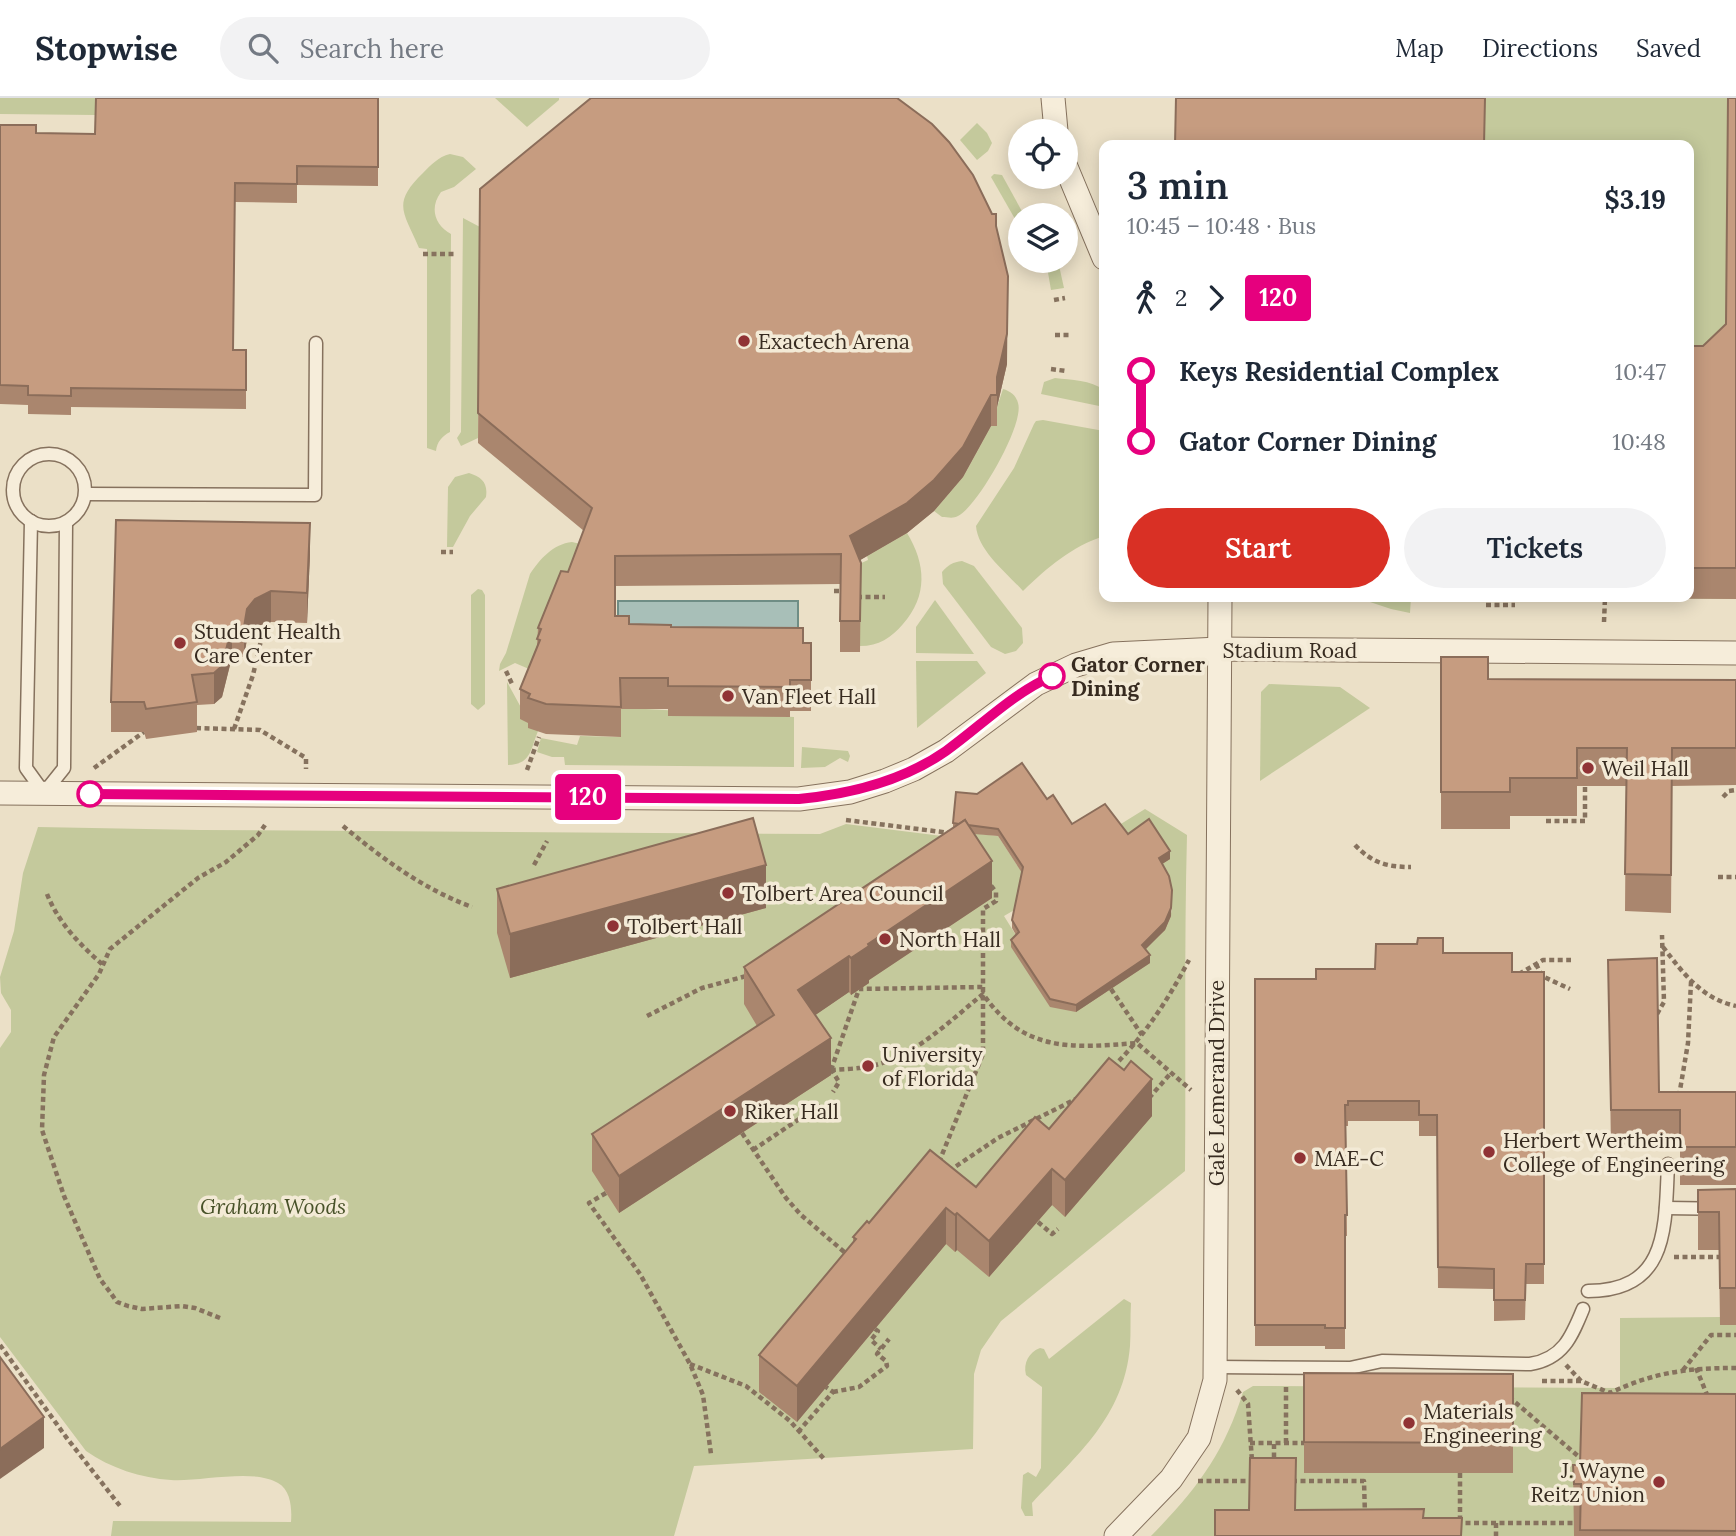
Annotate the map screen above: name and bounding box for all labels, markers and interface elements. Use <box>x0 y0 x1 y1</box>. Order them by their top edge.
search box <box>220 17 710 80</box>
text: Stopwise <box>35 27 178 69</box>
icon: search <box>244 29 282 67</box>
text: Search here <box>300 32 444 65</box>
text: Map <box>1395 33 1444 64</box>
text: Directions <box>1482 33 1598 64</box>
text: Saved <box>1636 33 1701 64</box>
map controls <box>1008 119 1078 273</box>
button: locate <box>1008 119 1078 189</box>
text: 3 min <box>1127 161 1229 209</box>
text: $3.19 <box>1605 183 1666 216</box>
button: layers <box>1008 203 1078 273</box>
text: 10:45 – 10:48 · Bus <box>1127 211 1316 240</box>
icon: walk <box>1127 279 1165 317</box>
icon: forward <box>1197 279 1235 317</box>
text: 120 <box>1259 282 1297 313</box>
text: 2 <box>1175 283 1187 312</box>
place label: Exactech Arena <box>758 328 910 355</box>
marker: Exactech Arena <box>736 333 752 349</box>
text: Keys Residential Complex <box>1179 355 1499 388</box>
text: 10:47 <box>1615 357 1666 386</box>
text: Gator Corner Dining <box>1179 425 1436 458</box>
text: 10:48 <box>1612 427 1666 456</box>
button: Start <box>1127 508 1390 588</box>
button: Tickets <box>1404 508 1666 588</box>
place label: Student Health Care Center <box>194 618 341 669</box>
marker: Student Health Care Center <box>172 635 188 651</box>
street label: Stadium Road <box>1223 637 1357 664</box>
place label: Gator Corner Dining <box>1071 651 1205 702</box>
marker: Gator Corner Dining <box>1039 663 1065 689</box>
place label: Van Fleet Hall <box>741 683 876 710</box>
marker: Van Fleet Hall <box>720 688 736 704</box>
place label: Weil Hall <box>1602 755 1689 782</box>
marker: Weil Hall <box>1580 760 1596 776</box>
line badge: 120 <box>548 774 628 820</box>
unlabelled marker <box>77 781 103 807</box>
text: 120 <box>569 781 607 812</box>
place label: Tolbert Area Council <box>742 880 944 907</box>
marker: Tolbert Area Council <box>720 885 736 901</box>
place label: Tolbert Hall <box>627 913 742 940</box>
marker: Tolbert Hall <box>605 918 621 934</box>
place label: North Hall <box>899 926 1001 953</box>
marker: North Hall <box>877 931 893 947</box>
street label: Gale Lemerand Drive <box>1203 980 1230 1186</box>
place label: University of Florida <box>882 1041 983 1092</box>
marker: University of Florida <box>860 1058 876 1074</box>
place label: Riker Hall <box>744 1098 839 1125</box>
marker: Riker Hall <box>722 1103 738 1119</box>
place label: Herbert Wertheim College of Engineering <box>1503 1127 1725 1178</box>
marker: Herbert Wertheim College of Engineering <box>1481 1144 1497 1160</box>
place label: MAE-C <box>1314 1145 1384 1172</box>
marker: MAE-C <box>1292 1150 1308 1166</box>
park label: Graham Woods <box>200 1193 346 1220</box>
place label: Materials Engineering <box>1423 1398 1542 1449</box>
marker: Materials Engineering <box>1401 1415 1417 1431</box>
place label: J. Wayne Reitz Union <box>1530 1457 1645 1508</box>
marker: J. Wayne Reitz Union <box>1651 1474 1667 1490</box>

